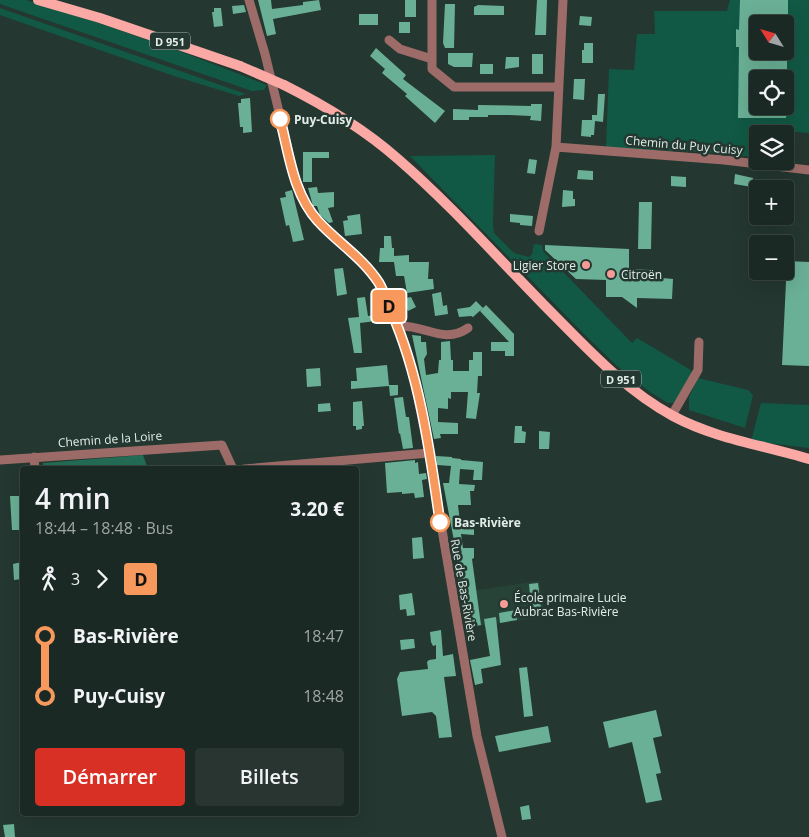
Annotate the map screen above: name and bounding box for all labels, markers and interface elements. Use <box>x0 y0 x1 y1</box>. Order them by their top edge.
north arrow <box>749 15 794 60</box>
map controls <box>749 15 794 280</box>
road number: D 951 <box>150 32 190 49</box>
button: locate <box>749 70 794 115</box>
marker: Puy-Cuisy <box>270 109 290 129</box>
place label: Puy-Cuisy <box>294 111 352 128</box>
button: layers <box>749 125 794 170</box>
street label: Chemin du Puy Cuisy <box>625 131 744 159</box>
button: + <box>749 180 794 225</box>
button: − <box>749 235 794 280</box>
place label: Ligier Store <box>513 257 576 274</box>
marker: Ligier Store <box>580 259 592 271</box>
place label: Citroën <box>621 266 662 283</box>
marker: Citroën <box>605 268 617 280</box>
line badge: D <box>373 290 405 322</box>
text: D <box>382 294 396 318</box>
road number: D 951 <box>601 370 641 388</box>
street label: Chemin de la Loire <box>57 427 163 451</box>
text: 4 min <box>35 479 111 517</box>
text: 3.20 € <box>290 496 344 522</box>
marker: Bas-Rivière <box>430 512 450 532</box>
place label: Bas-Rivière <box>454 514 521 531</box>
text: 18:44 – 18:48 · Bus <box>35 517 173 539</box>
street label: Rue de Bas-Rivière <box>447 537 481 643</box>
icon: walk <box>35 565 63 593</box>
icon: forward <box>88 565 116 593</box>
text: D <box>134 567 147 591</box>
text: 3 <box>71 568 80 590</box>
place label: École primaire Lucie Aubrac Bas-Rivière <box>514 589 627 620</box>
marker: École primaire Lucie Aubrac Bas-Rivière <box>498 598 510 610</box>
text: Bas-Rivière <box>73 623 179 649</box>
text: 18:47 <box>303 625 344 647</box>
text: Puy-Cuisy <box>73 683 165 709</box>
text: 18:48 <box>303 685 344 707</box>
button: Démarrer <box>35 748 185 806</box>
button: Billets <box>195 748 344 806</box>

